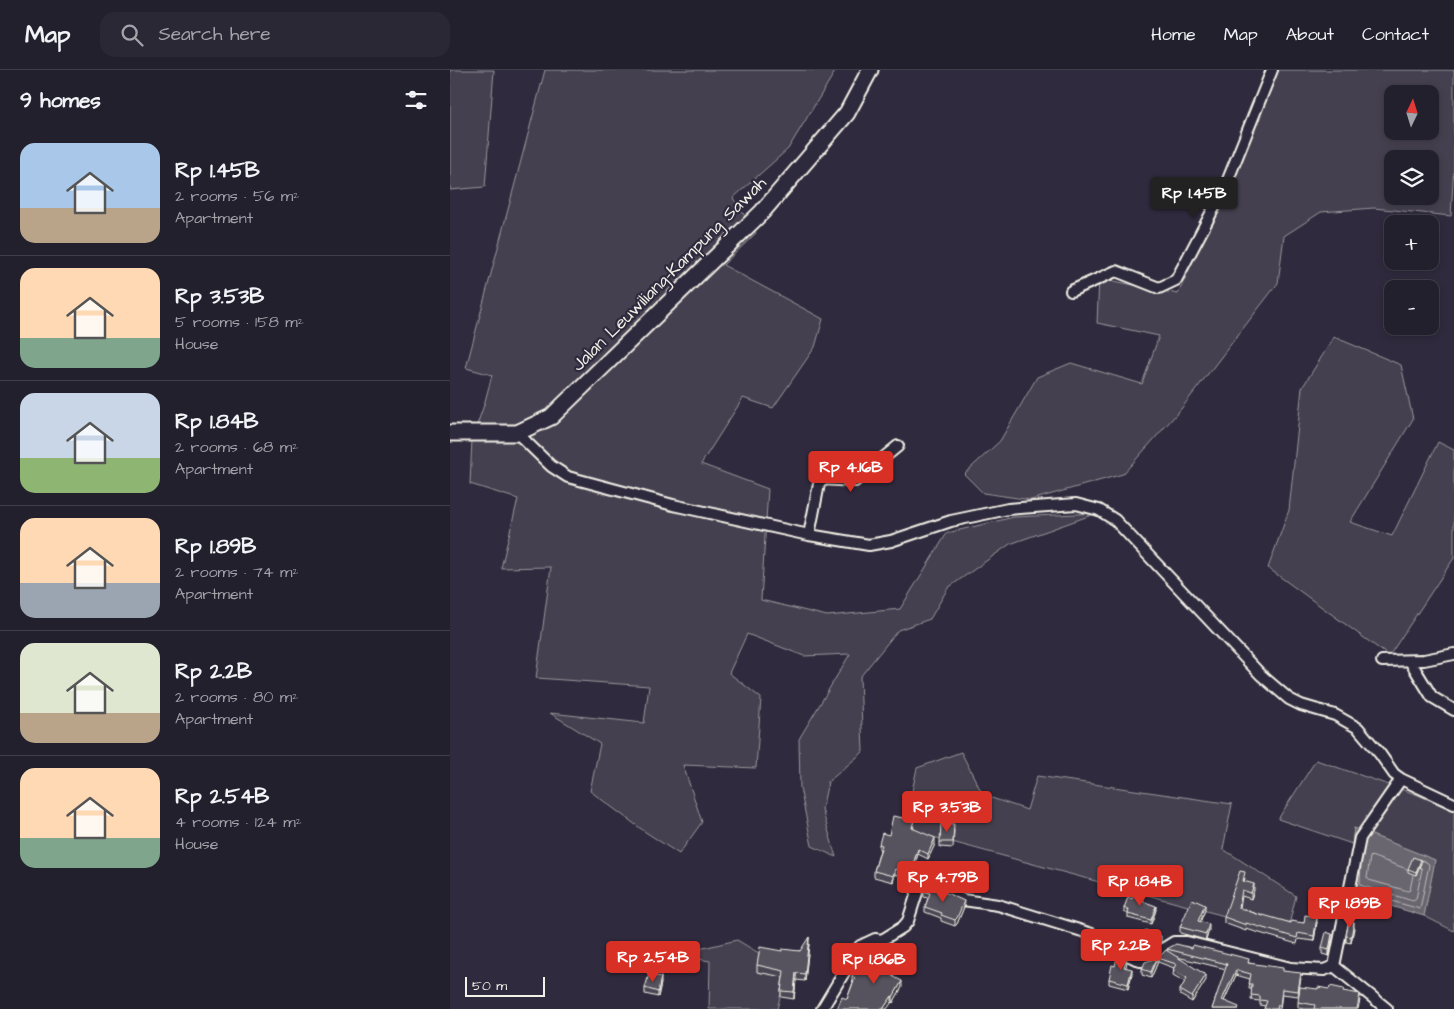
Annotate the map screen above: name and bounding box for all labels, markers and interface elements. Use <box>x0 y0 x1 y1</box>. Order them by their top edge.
search box <box>100 12 450 57</box>
text: Map <box>25 18 70 52</box>
icon: search <box>118 21 146 49</box>
text: Search here <box>158 21 271 48</box>
text: Home <box>1151 22 1196 47</box>
text: Map <box>1224 22 1258 47</box>
text: About <box>1286 22 1334 47</box>
text: Contact <box>1362 22 1429 47</box>
north arrow <box>1384 85 1439 140</box>
map controls <box>1384 85 1439 335</box>
text: 9 homes <box>20 86 101 115</box>
icon: filters <box>402 86 430 114</box>
button: layers <box>1384 150 1439 205</box>
text: Rp 1.45B <box>175 156 260 185</box>
icon: home <box>60 163 120 223</box>
street label: Jalan Leuwiliang–Kampung Sawah <box>566 171 773 378</box>
pin: Rp 1.45B <box>1142 176 1246 219</box>
text: Rp 1.45B <box>1162 182 1226 204</box>
text: 2 rooms · 56 m² <box>175 185 299 207</box>
text: Apartment <box>175 207 253 229</box>
button: + <box>1384 215 1439 270</box>
button: − <box>1384 280 1439 335</box>
text: Rp 3.53B <box>175 282 264 311</box>
icon: home <box>60 288 120 348</box>
text: 5 rooms · 158 m² <box>175 311 304 333</box>
text: House <box>175 333 219 355</box>
text: Rp 1.84B <box>175 407 259 436</box>
icon: home <box>60 413 120 473</box>
text: 2 rooms · 68 m² <box>175 436 298 458</box>
pin: Rp 4.16B <box>799 450 903 493</box>
text: Rp 4.16B <box>819 456 883 478</box>
text: Apartment <box>175 458 253 480</box>
text: Rp 1.89B <box>175 532 256 561</box>
icon: home <box>60 538 120 598</box>
text: 2 rooms · 74 m² <box>175 561 299 583</box>
text: Apartment <box>175 583 253 605</box>
text: Rp 2.2B <box>175 657 252 686</box>
icon: home <box>60 663 120 723</box>
text: 2 rooms · 80 m² <box>175 686 298 708</box>
text: Apartment <box>175 708 253 730</box>
text: Rp 2.54B <box>175 782 269 811</box>
icon: home <box>60 788 120 848</box>
pin: Rp 3.53B <box>895 790 999 833</box>
text: Rp 3.53B <box>913 796 981 818</box>
text: 4 rooms · 124 m² <box>175 811 302 833</box>
text: House <box>175 833 219 855</box>
pin: Rp 4.79B <box>891 860 995 903</box>
pin: Rp 1.84B <box>1088 864 1192 907</box>
text: Rp 4.79B <box>908 866 978 888</box>
text: Rp 1.84B <box>1108 870 1172 892</box>
pin: Rp 1.89B <box>1298 886 1402 929</box>
text: Rp 1.89B <box>1319 892 1381 914</box>
pin: Rp 2.2B <box>1075 928 1167 971</box>
text: Rp 2.2B <box>1092 934 1150 956</box>
pin: Rp 2.54B <box>601 940 705 983</box>
pin: Rp 1.86B <box>822 942 926 985</box>
text: Rp 2.54B <box>617 946 689 968</box>
text: Rp 1.86B <box>843 948 905 970</box>
scale bar <box>465 974 545 997</box>
text: 50 m <box>472 976 507 996</box>

